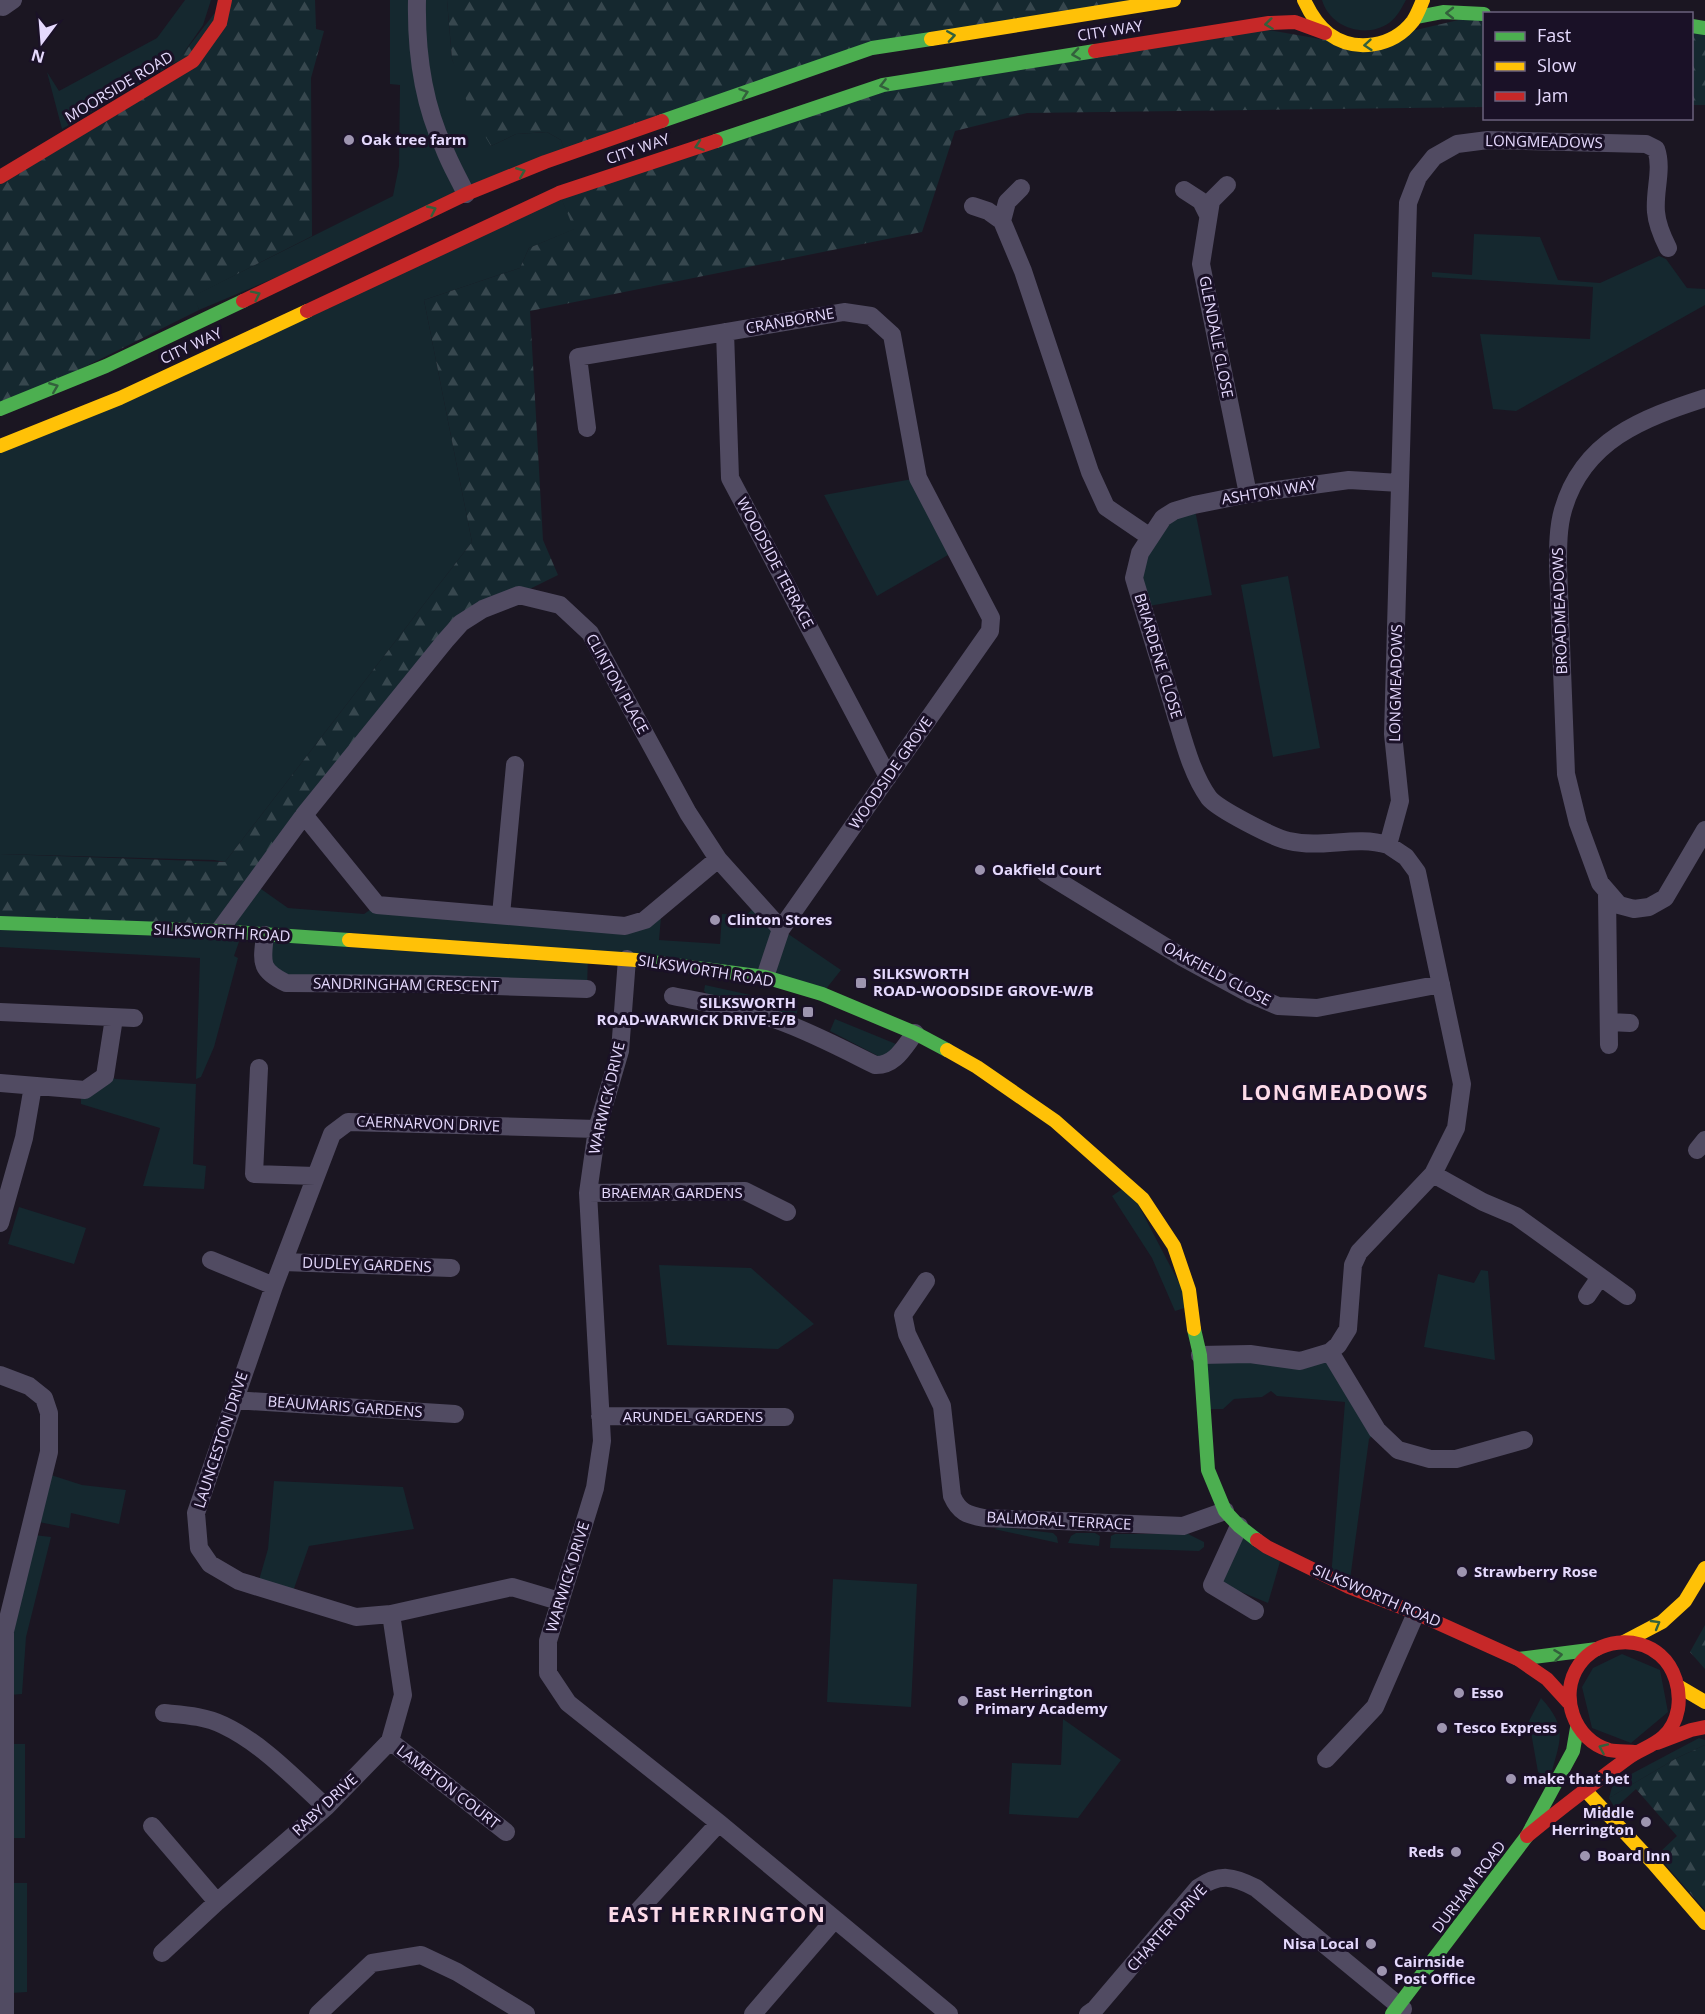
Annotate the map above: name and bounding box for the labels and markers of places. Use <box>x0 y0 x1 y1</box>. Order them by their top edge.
place label: Oak tree farm <box>361 129 467 149</box>
marker: Oak tree farm <box>342 133 356 147</box>
place label: Oakfield Court <box>992 859 1102 879</box>
marker: Oakfield Court <box>973 863 987 877</box>
place label: Clinton Stores <box>727 909 832 929</box>
marker: Clinton Stores <box>708 913 722 927</box>
place label: SILKSWORTH ROAD-WOODSIDE GROVE-W/B <box>873 963 1094 1000</box>
marker: SILKSWORTH ROAD-WOODSIDE GROVE-W/B <box>854 976 868 990</box>
place label: SILKSWORTH ROAD-WARWICK DRIVE-E/B <box>597 992 796 1029</box>
marker: SILKSWORTH ROAD-WARWICK DRIVE-E/B <box>801 1005 815 1019</box>
place label: Strawberry Rose <box>1474 1561 1598 1581</box>
marker: Strawberry Rose <box>1455 1565 1469 1579</box>
place label: East Herrington Primary Academy <box>975 1681 1108 1718</box>
place label: Esso <box>1471 1682 1504 1702</box>
marker: Esso <box>1452 1686 1466 1700</box>
marker: East Herrington Primary Academy <box>956 1694 970 1708</box>
place label: Tesco Express <box>1454 1717 1557 1737</box>
marker: Tesco Express <box>1435 1721 1449 1735</box>
place label: make that bet <box>1523 1768 1630 1788</box>
marker: make that bet <box>1504 1772 1518 1786</box>
place label: Middle Herrington <box>1551 1802 1634 1839</box>
marker: Middle Herrington <box>1639 1815 1653 1829</box>
place label: Reds <box>1408 1841 1444 1861</box>
marker: Reds <box>1449 1845 1463 1859</box>
place label: Board Inn <box>1597 1845 1670 1865</box>
marker: Board Inn <box>1578 1849 1592 1863</box>
place label: Nisa Local <box>1283 1933 1359 1953</box>
marker: Nisa Local <box>1364 1937 1378 1951</box>
place label: Cairnside Post Office <box>1394 1951 1475 1988</box>
marker: Cairnside Post Office <box>1375 1964 1389 1978</box>

